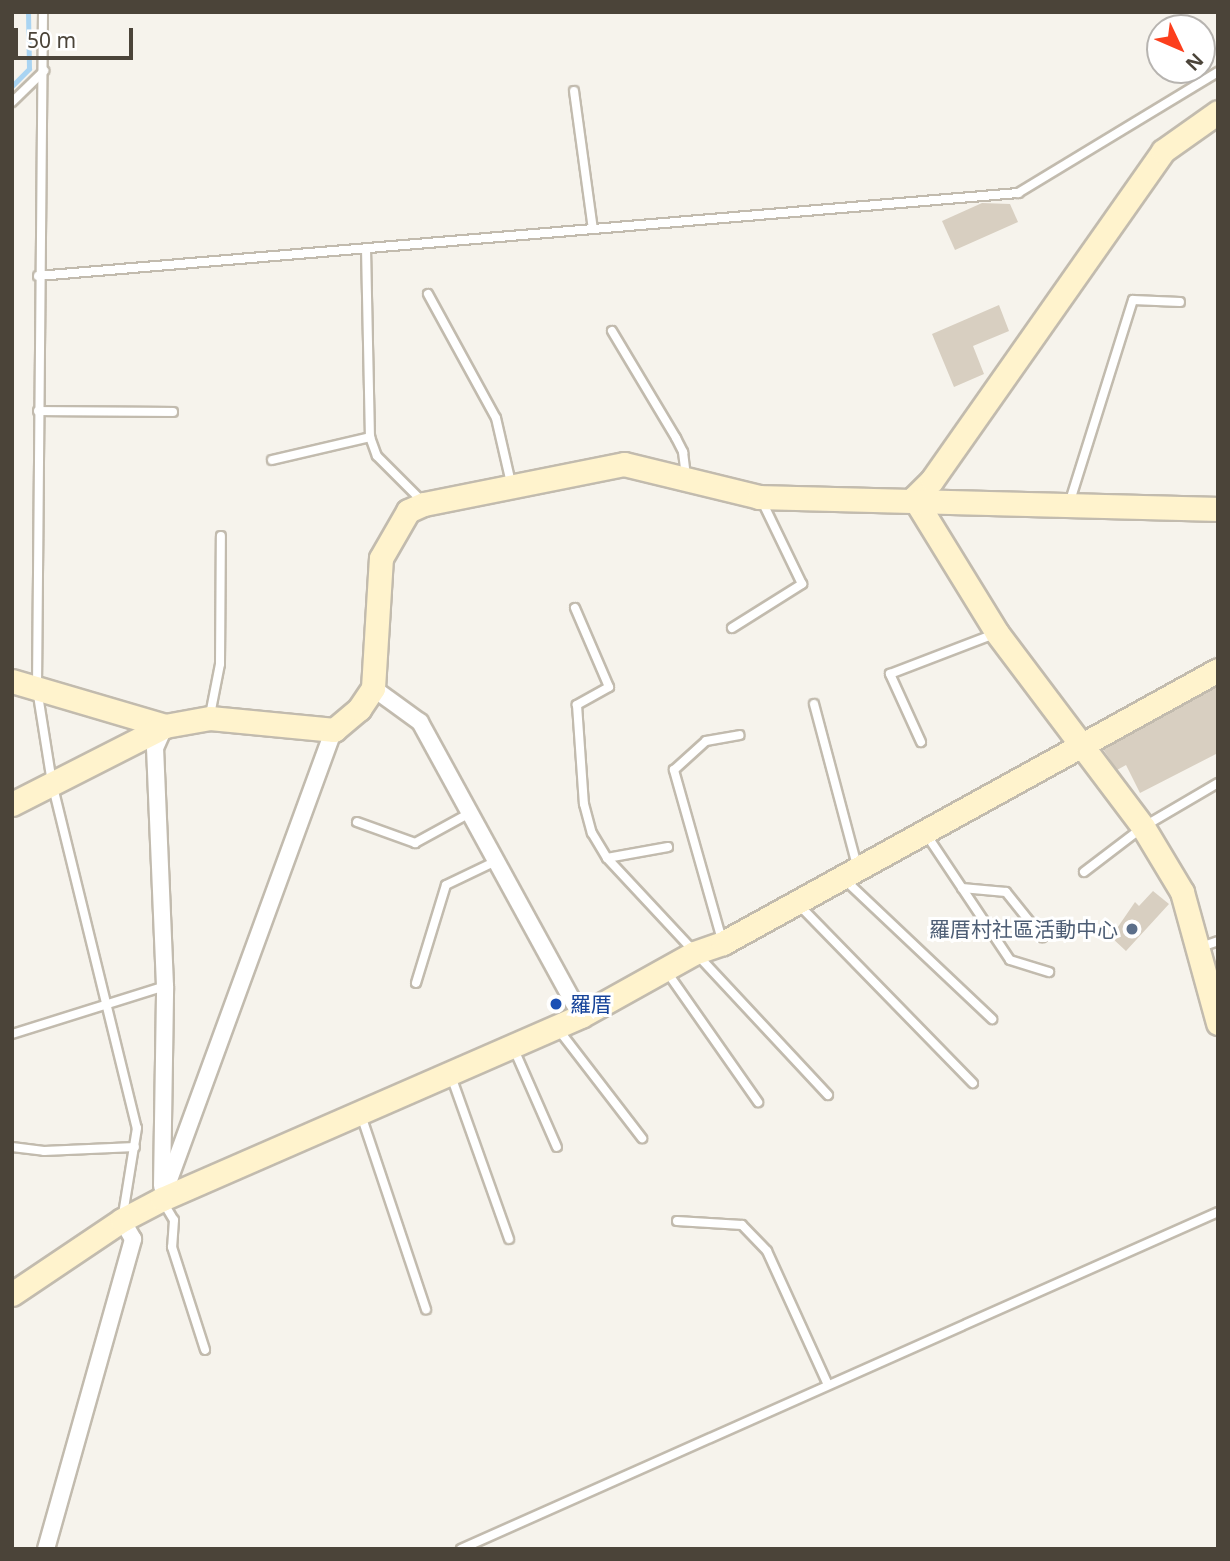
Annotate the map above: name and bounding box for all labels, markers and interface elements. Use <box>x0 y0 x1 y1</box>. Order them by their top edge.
scale bar <box>18 14 136 58</box>
north arrow <box>1146 14 1216 84</box>
text: 50 m <box>27 26 76 54</box>
text: N <box>1180 48 1209 77</box>
place label: 羅厝村社區活動中心 <box>929 916 1118 942</box>
marker: 羅厝村社區活動中心 <box>1124 921 1140 937</box>
place label: 羅厝 <box>570 991 612 1017</box>
marker: 羅厝 <box>548 996 564 1012</box>

